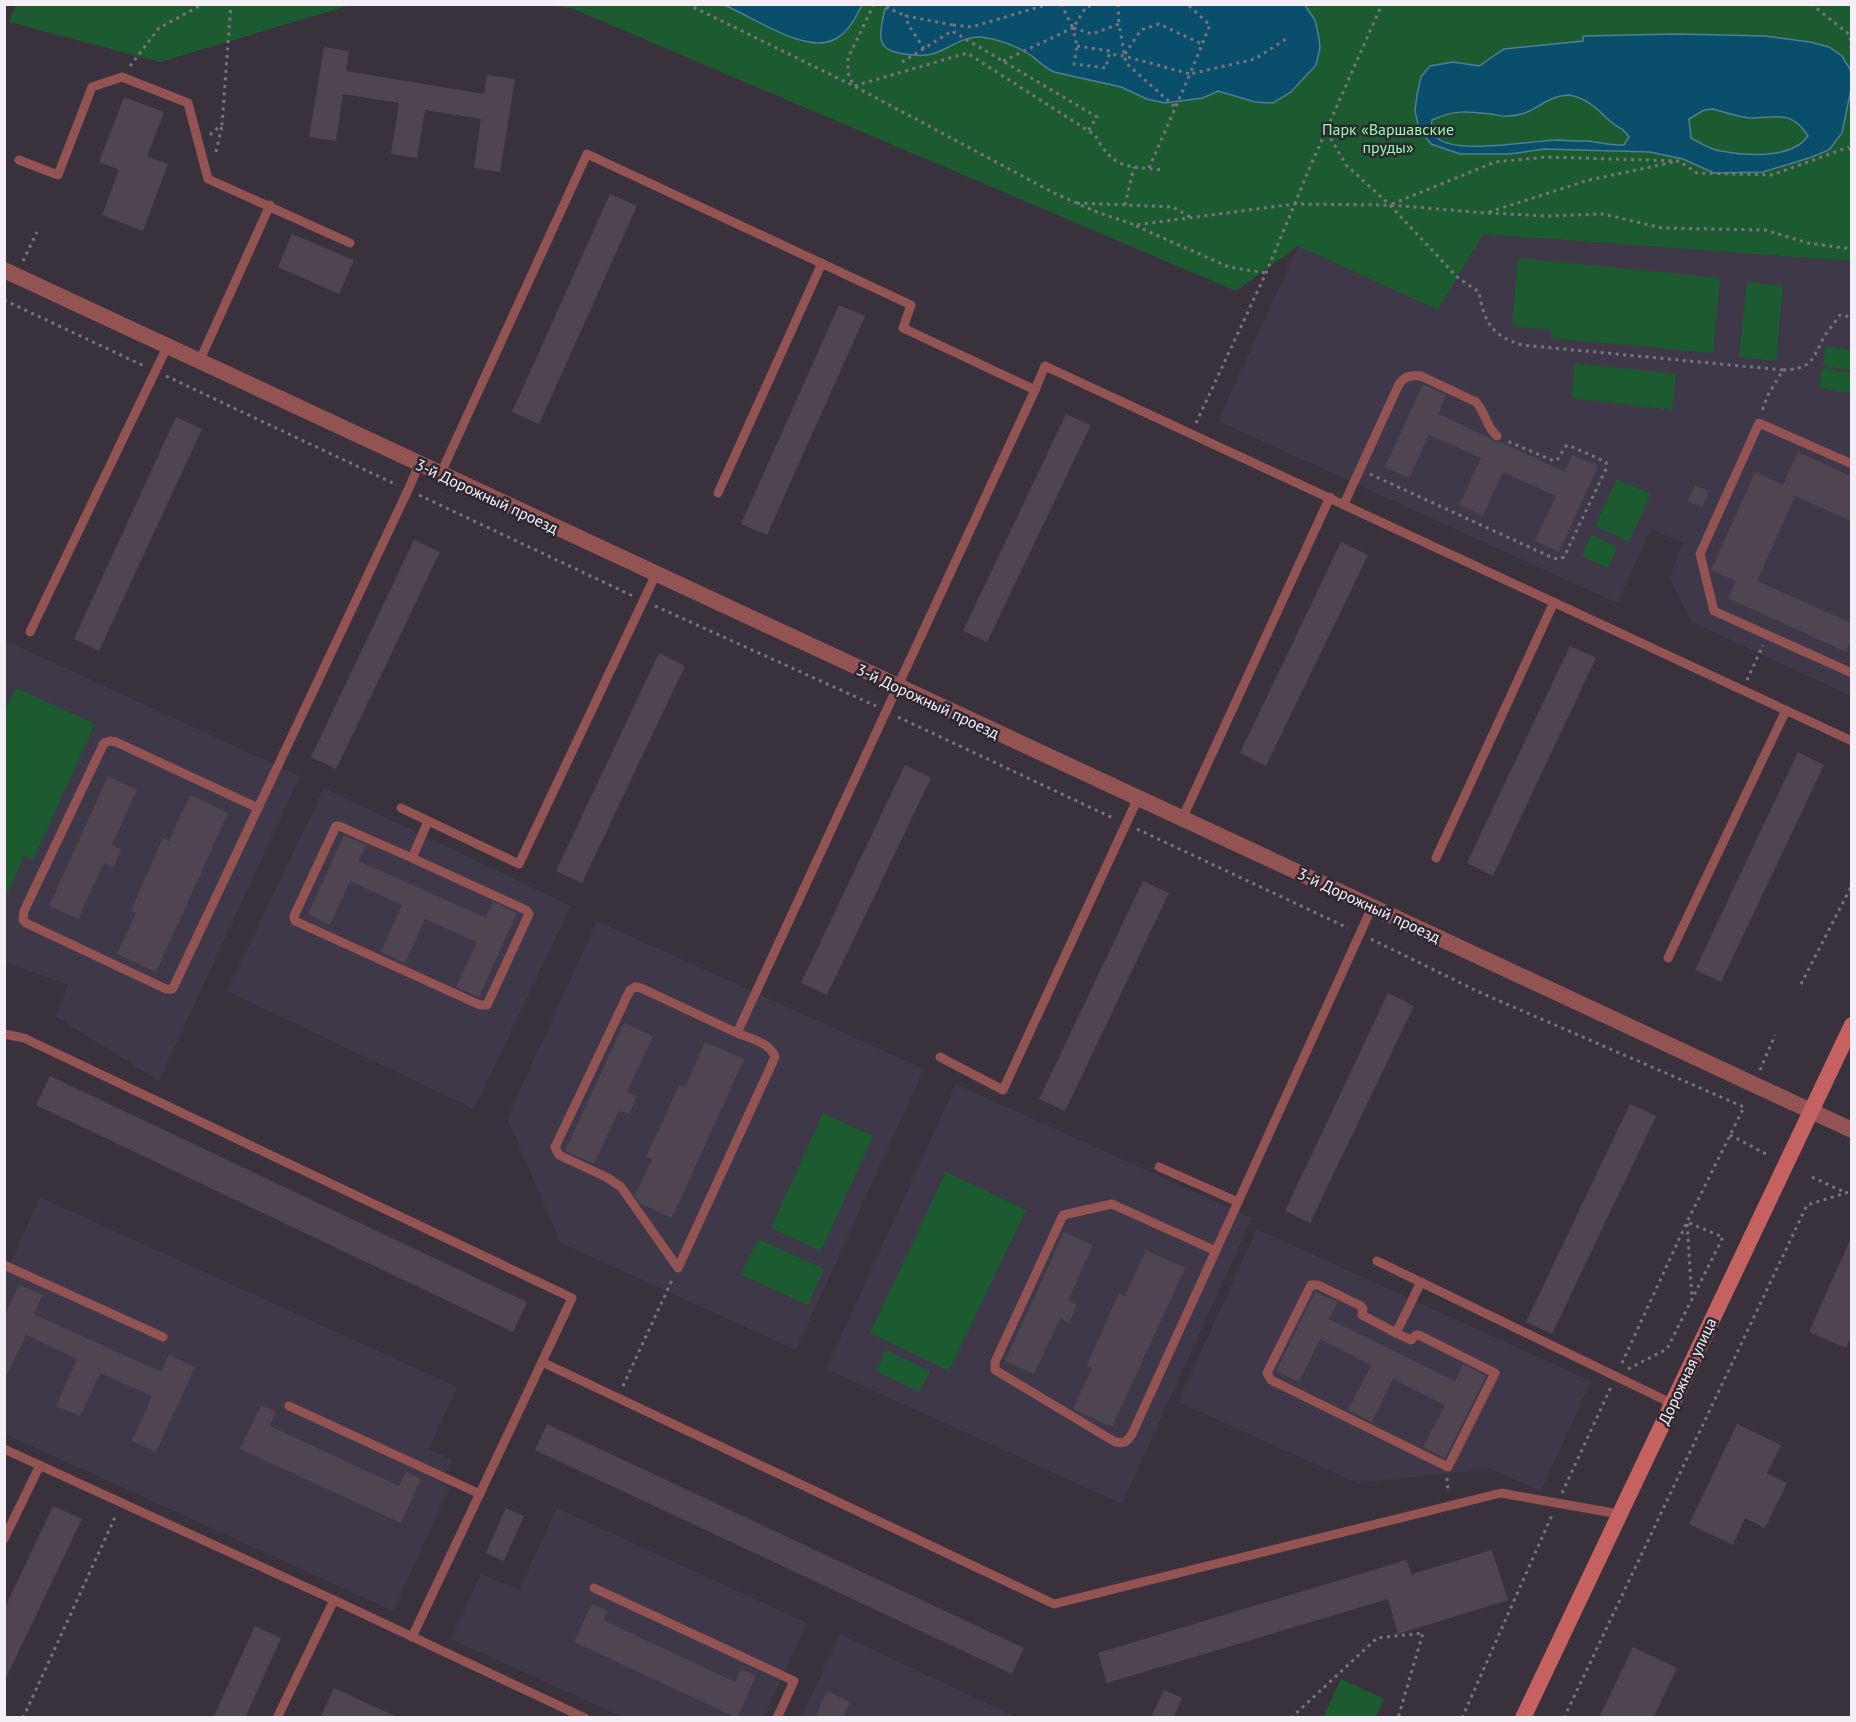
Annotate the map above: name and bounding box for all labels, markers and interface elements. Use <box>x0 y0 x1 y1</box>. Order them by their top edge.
park label: Парк «Варшавские пруды» <box>1322 119 1454 157</box>
street label: 3-й Дорожный проезд <box>412 454 562 538</box>
street label: 3-й Дорожный проезд <box>853 659 1003 743</box>
street label: 3-й Дорожный проезд <box>1294 863 1444 947</box>
street label: Дорожная улица <box>1653 1314 1721 1428</box>

